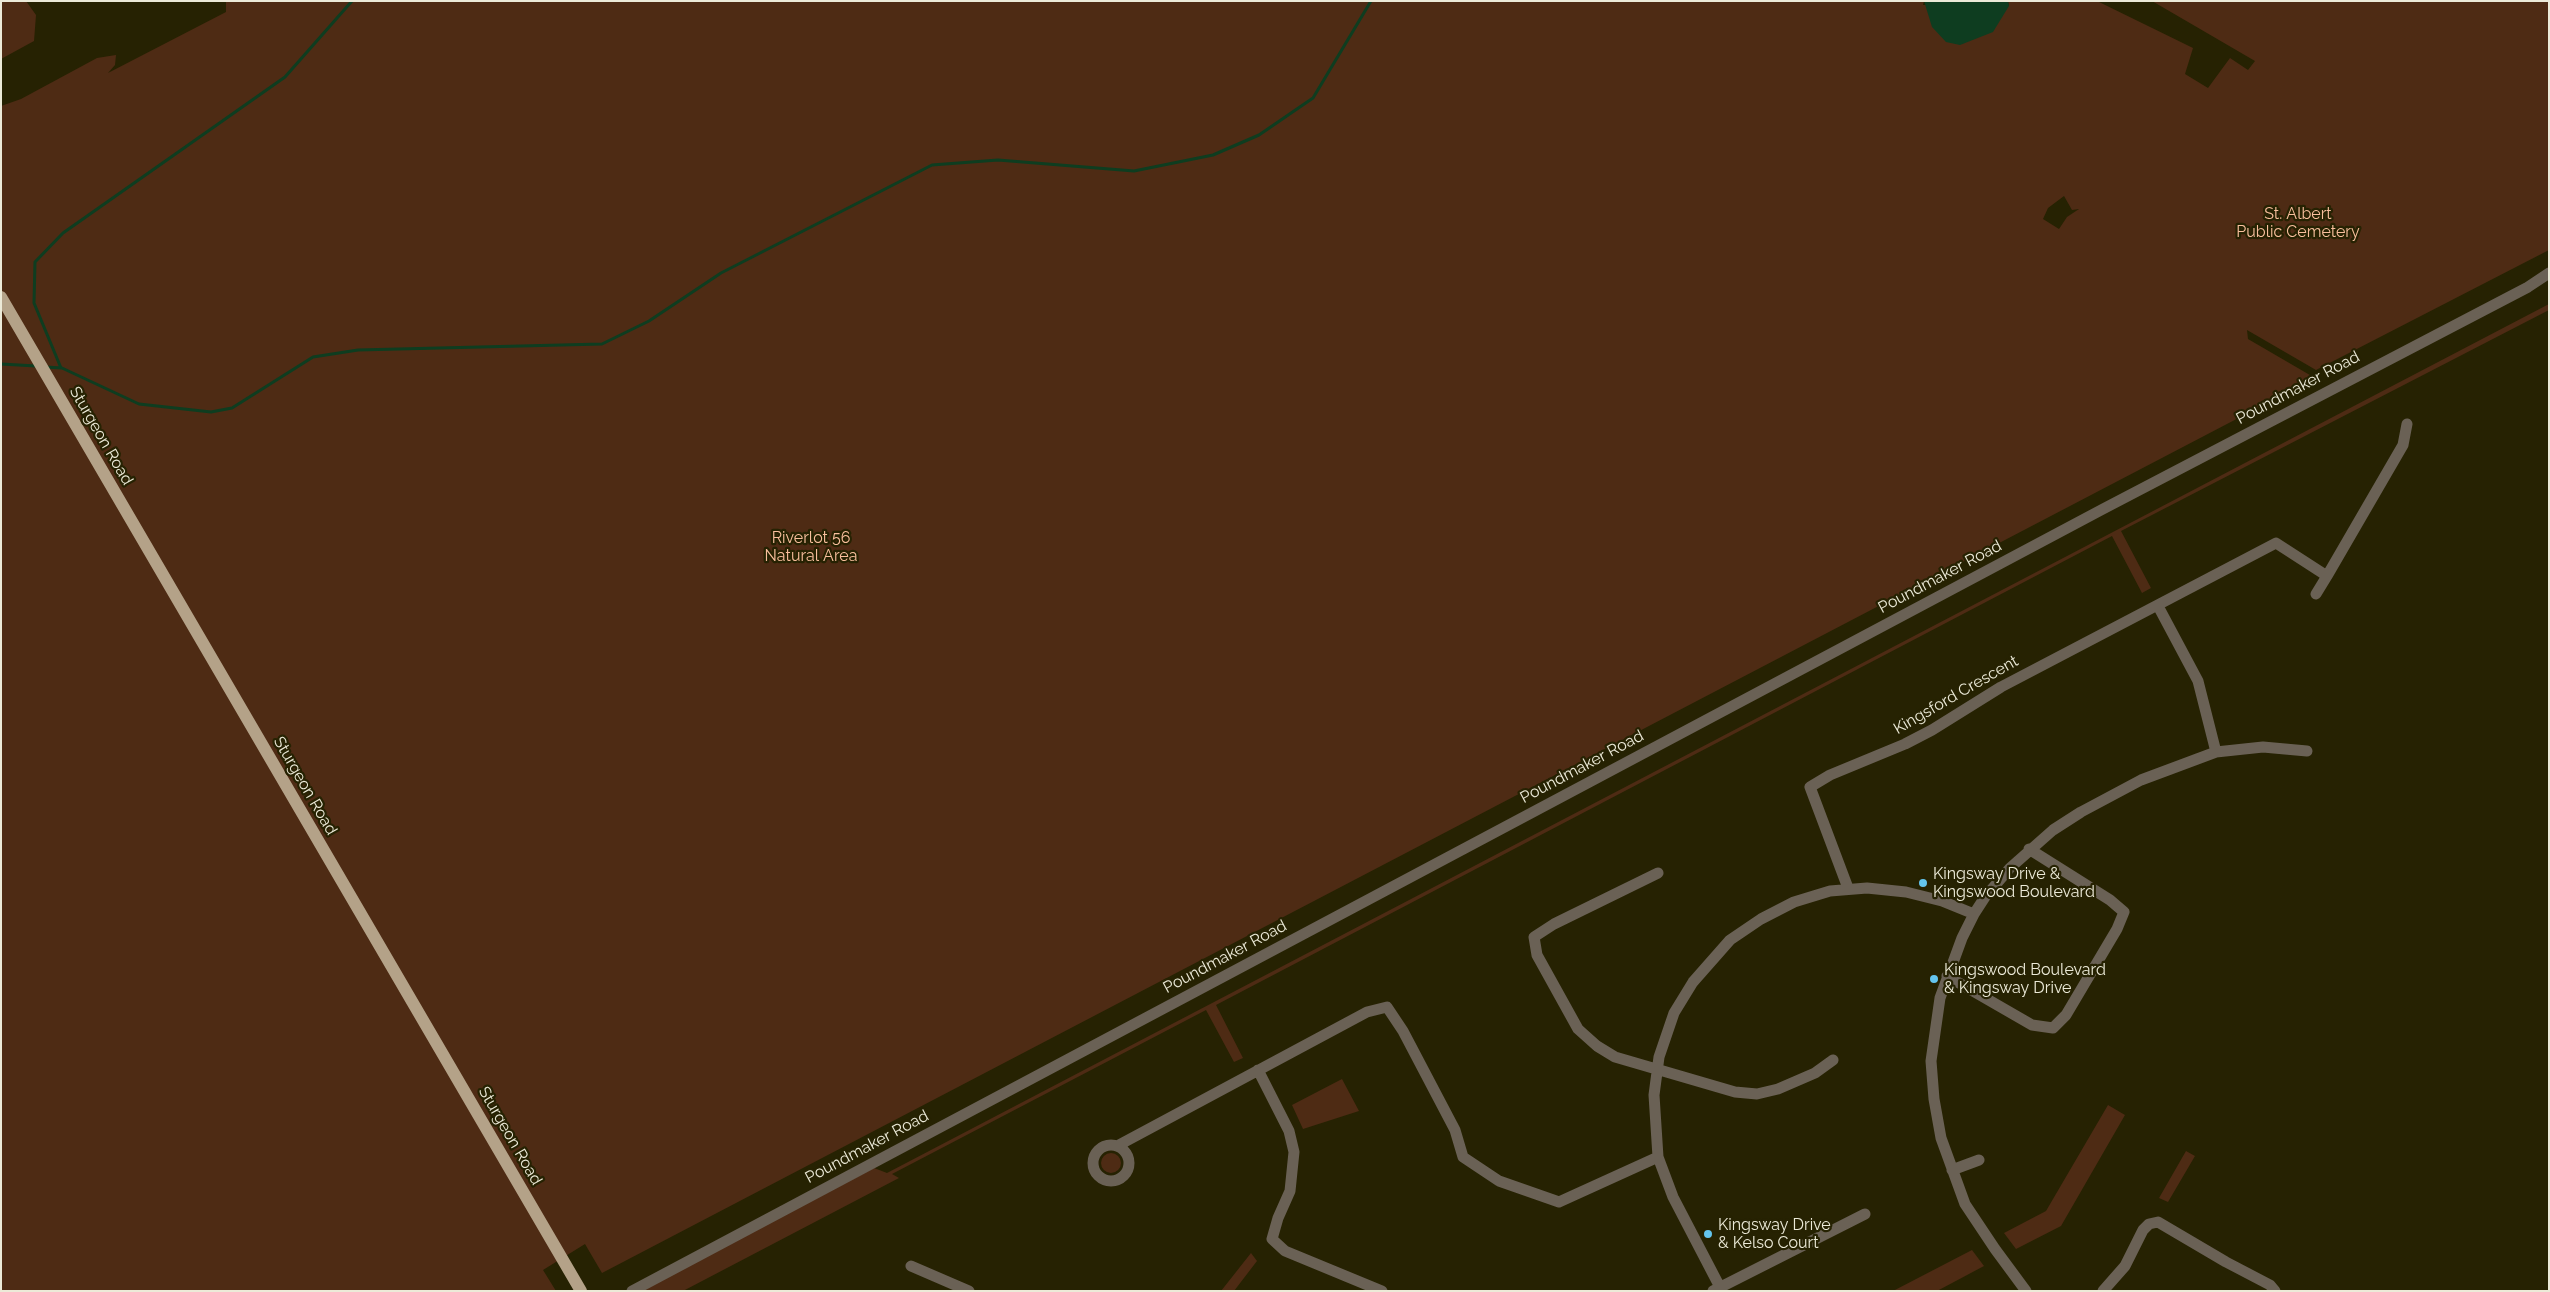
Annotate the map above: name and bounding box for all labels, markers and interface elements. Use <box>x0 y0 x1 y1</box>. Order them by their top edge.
park label: St. Albert Public Cemetery <box>2236 204 2360 242</box>
street label: Poundmaker Road <box>2233 347 2363 429</box>
street label: Sturgeon Road <box>65 383 137 489</box>
park label: Riverlot 56 Natural Area <box>765 528 857 566</box>
street label: Poundmaker Road <box>1875 536 2005 618</box>
street label: Kingsford Crescent <box>1890 651 2022 739</box>
street label: Poundmaker Road <box>1517 726 1647 808</box>
street label: Sturgeon Road <box>269 733 341 839</box>
place label: Kingsway Drive & Kingswood Boulevard <box>1933 864 2095 902</box>
marker: Kingsway Drive & Kingswood Boulevard <box>1917 877 1929 889</box>
street label: Poundmaker Road <box>1160 916 1290 998</box>
place label: Kingswood Boulevard & Kingsway Drive <box>1944 960 2106 998</box>
marker: Kingswood Boulevard & Kingsway Drive <box>1928 973 1940 985</box>
street label: Sturgeon Road <box>474 1083 546 1189</box>
street label: Poundmaker Road <box>802 1106 932 1188</box>
place label: Kingsway Drive & Kelso Court <box>1718 1215 1831 1253</box>
marker: Kingsway Drive & Kelso Court <box>1702 1228 1714 1240</box>

